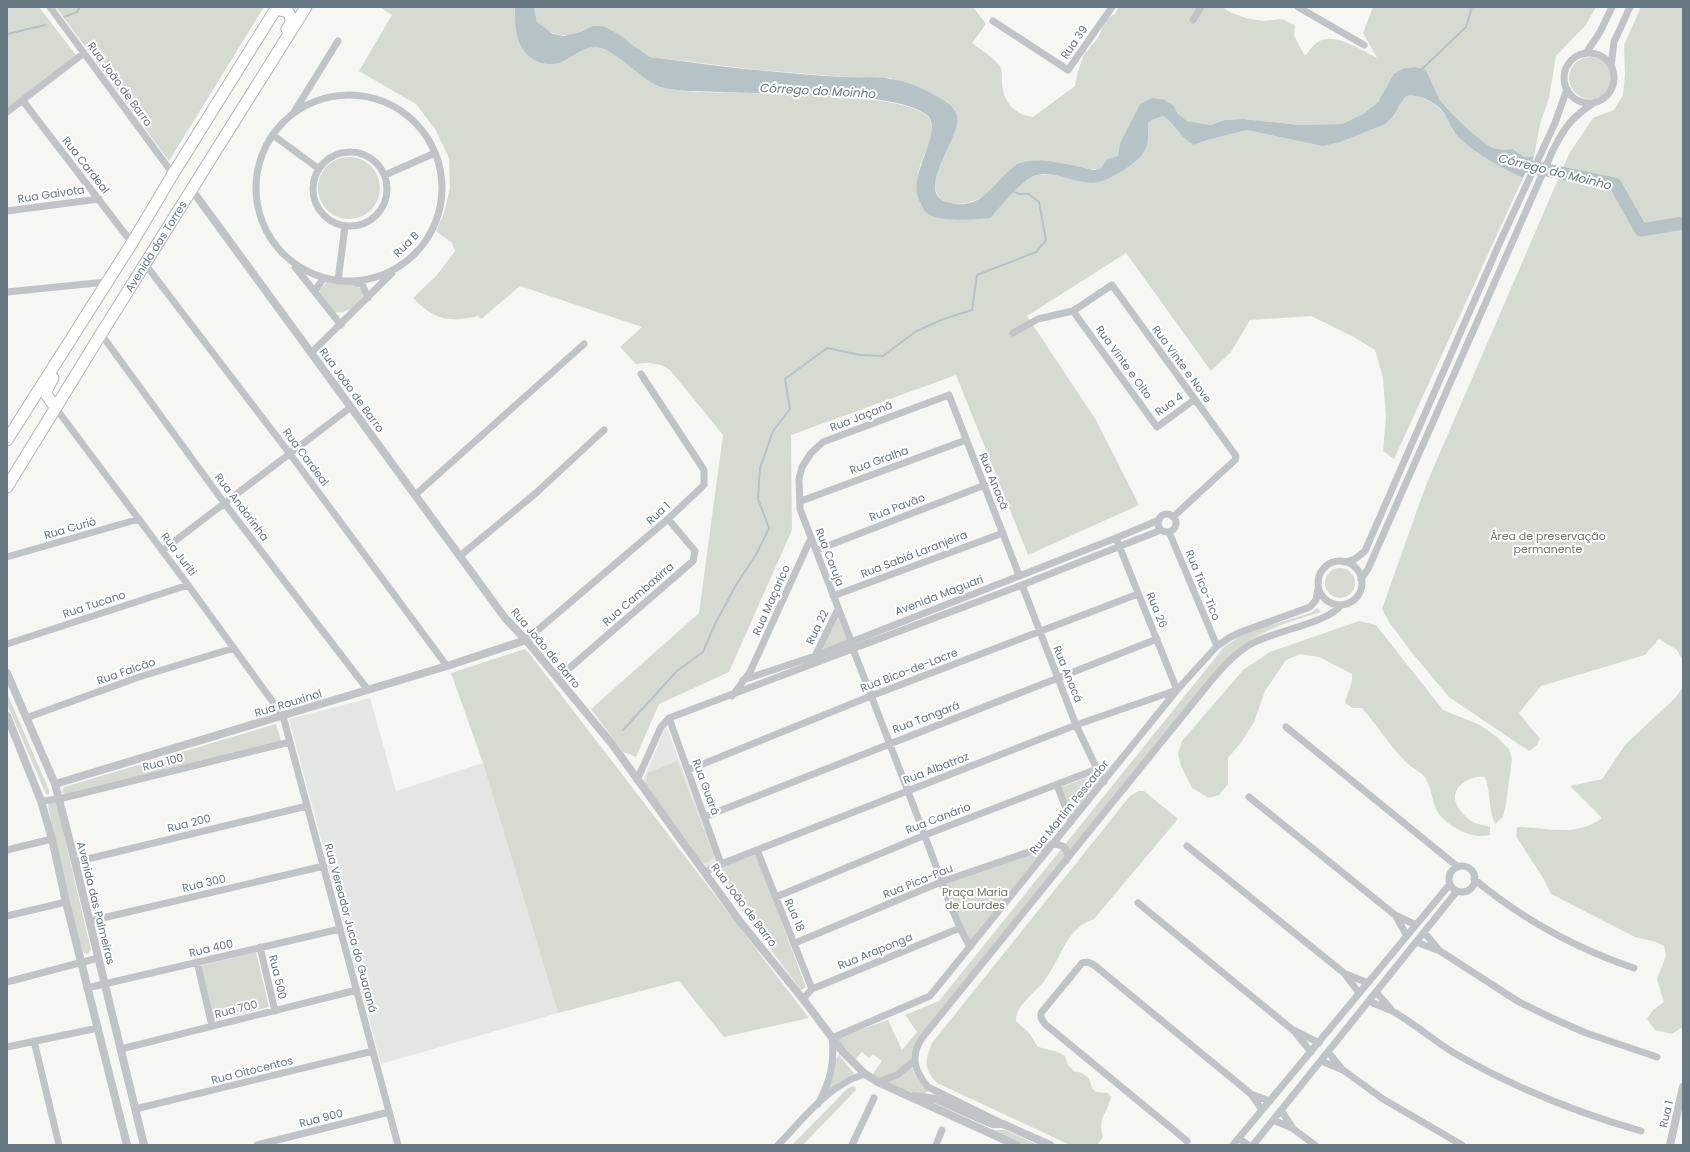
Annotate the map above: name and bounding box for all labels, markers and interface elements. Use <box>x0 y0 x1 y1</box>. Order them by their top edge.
street label: Rua 39 <box>1057 22 1091 62</box>
street label: Rua João de Barro <box>84 38 156 130</box>
water label: Córrego do Moinho <box>760 79 877 102</box>
street label: Rua Cardeal <box>59 133 113 197</box>
water label: Córrego do Moinho <box>1497 149 1614 194</box>
street label: Rua Gaivota <box>16 181 86 207</box>
street label: Avenida das Torres <box>121 197 191 295</box>
street label: Rua B <box>389 227 423 261</box>
street label: Rua Vinte e Oito <box>1092 322 1156 402</box>
street label: Rua Vinte e Nove <box>1148 322 1216 406</box>
street label: Rua João de Barro <box>316 344 388 436</box>
street label: Rua 4 <box>1152 389 1186 419</box>
street label: Rua Jaçanã <box>827 397 895 435</box>
street label: Rua Cardeal <box>279 425 333 489</box>
street label: Rua Gralha <box>847 442 911 478</box>
street label: Rua Anacã <box>975 450 1013 512</box>
street label: Rua Andorinha <box>211 470 273 544</box>
street label: Rua Pavão <box>867 489 927 525</box>
street label: Rua 1 <box>642 498 674 528</box>
street label: Rua Curió <box>42 513 98 543</box>
street label: Rua Coruja <box>812 526 848 588</box>
street label: Rua Sabiá Laranjeira <box>858 526 970 582</box>
park label: Área de preservação permanente <box>1490 528 1606 557</box>
street label: Rua Juriti <box>157 529 201 579</box>
street label: Rua Tico-Tico <box>1182 547 1224 623</box>
street label: Rua Cambaxirra <box>599 558 677 630</box>
street label: Rua Maçarico <box>748 562 794 638</box>
street label: Avenida Maguari <box>892 571 986 619</box>
street label: Rua Tucano <box>60 586 128 622</box>
street label: Rua 26 <box>1143 590 1171 630</box>
street label: Rua João de Barro <box>507 604 585 692</box>
street label: Rua 22 <box>802 607 832 647</box>
street label: Rua Anacá <box>1049 643 1087 705</box>
street label: Rua Bico-de-Lacre <box>858 644 960 696</box>
street label: Rua Falcão <box>95 654 157 688</box>
street label: Rua Rouxinol <box>252 685 324 721</box>
street label: Rua Tangará <box>890 697 962 737</box>
street label: Rua Albatroz <box>901 748 971 788</box>
street label: Rua 100 <box>141 749 185 775</box>
street label: Rua Martim Pescador <box>1026 756 1112 858</box>
street label: Rua Guará <box>688 757 724 817</box>
street label: Rua Canário <box>903 798 973 838</box>
street label: Rua 200 <box>166 810 212 836</box>
street label: Avenida das Palmeiras <box>73 840 119 966</box>
street label: Rua Vereador Juca do Guaraná <box>321 842 381 1014</box>
street label: Rua João de Barro <box>707 860 781 950</box>
street label: Rua Pica-Pau <box>881 860 955 902</box>
street label: Rua 300 <box>181 870 228 896</box>
park label: Praça Maria de Lourdes <box>942 884 1008 913</box>
street label: Rua 18 <box>781 896 809 934</box>
street label: Rua Araponga <box>835 929 915 973</box>
street label: Rua 400 <box>187 935 235 961</box>
street label: Rua 500 <box>265 953 291 1001</box>
street label: Rua 700 <box>213 996 259 1022</box>
street label: Rua Oitocentos <box>209 1052 295 1088</box>
street label: Rua 1 <box>1655 1099 1677 1129</box>
street label: Rua 900 <box>297 1105 345 1131</box>

